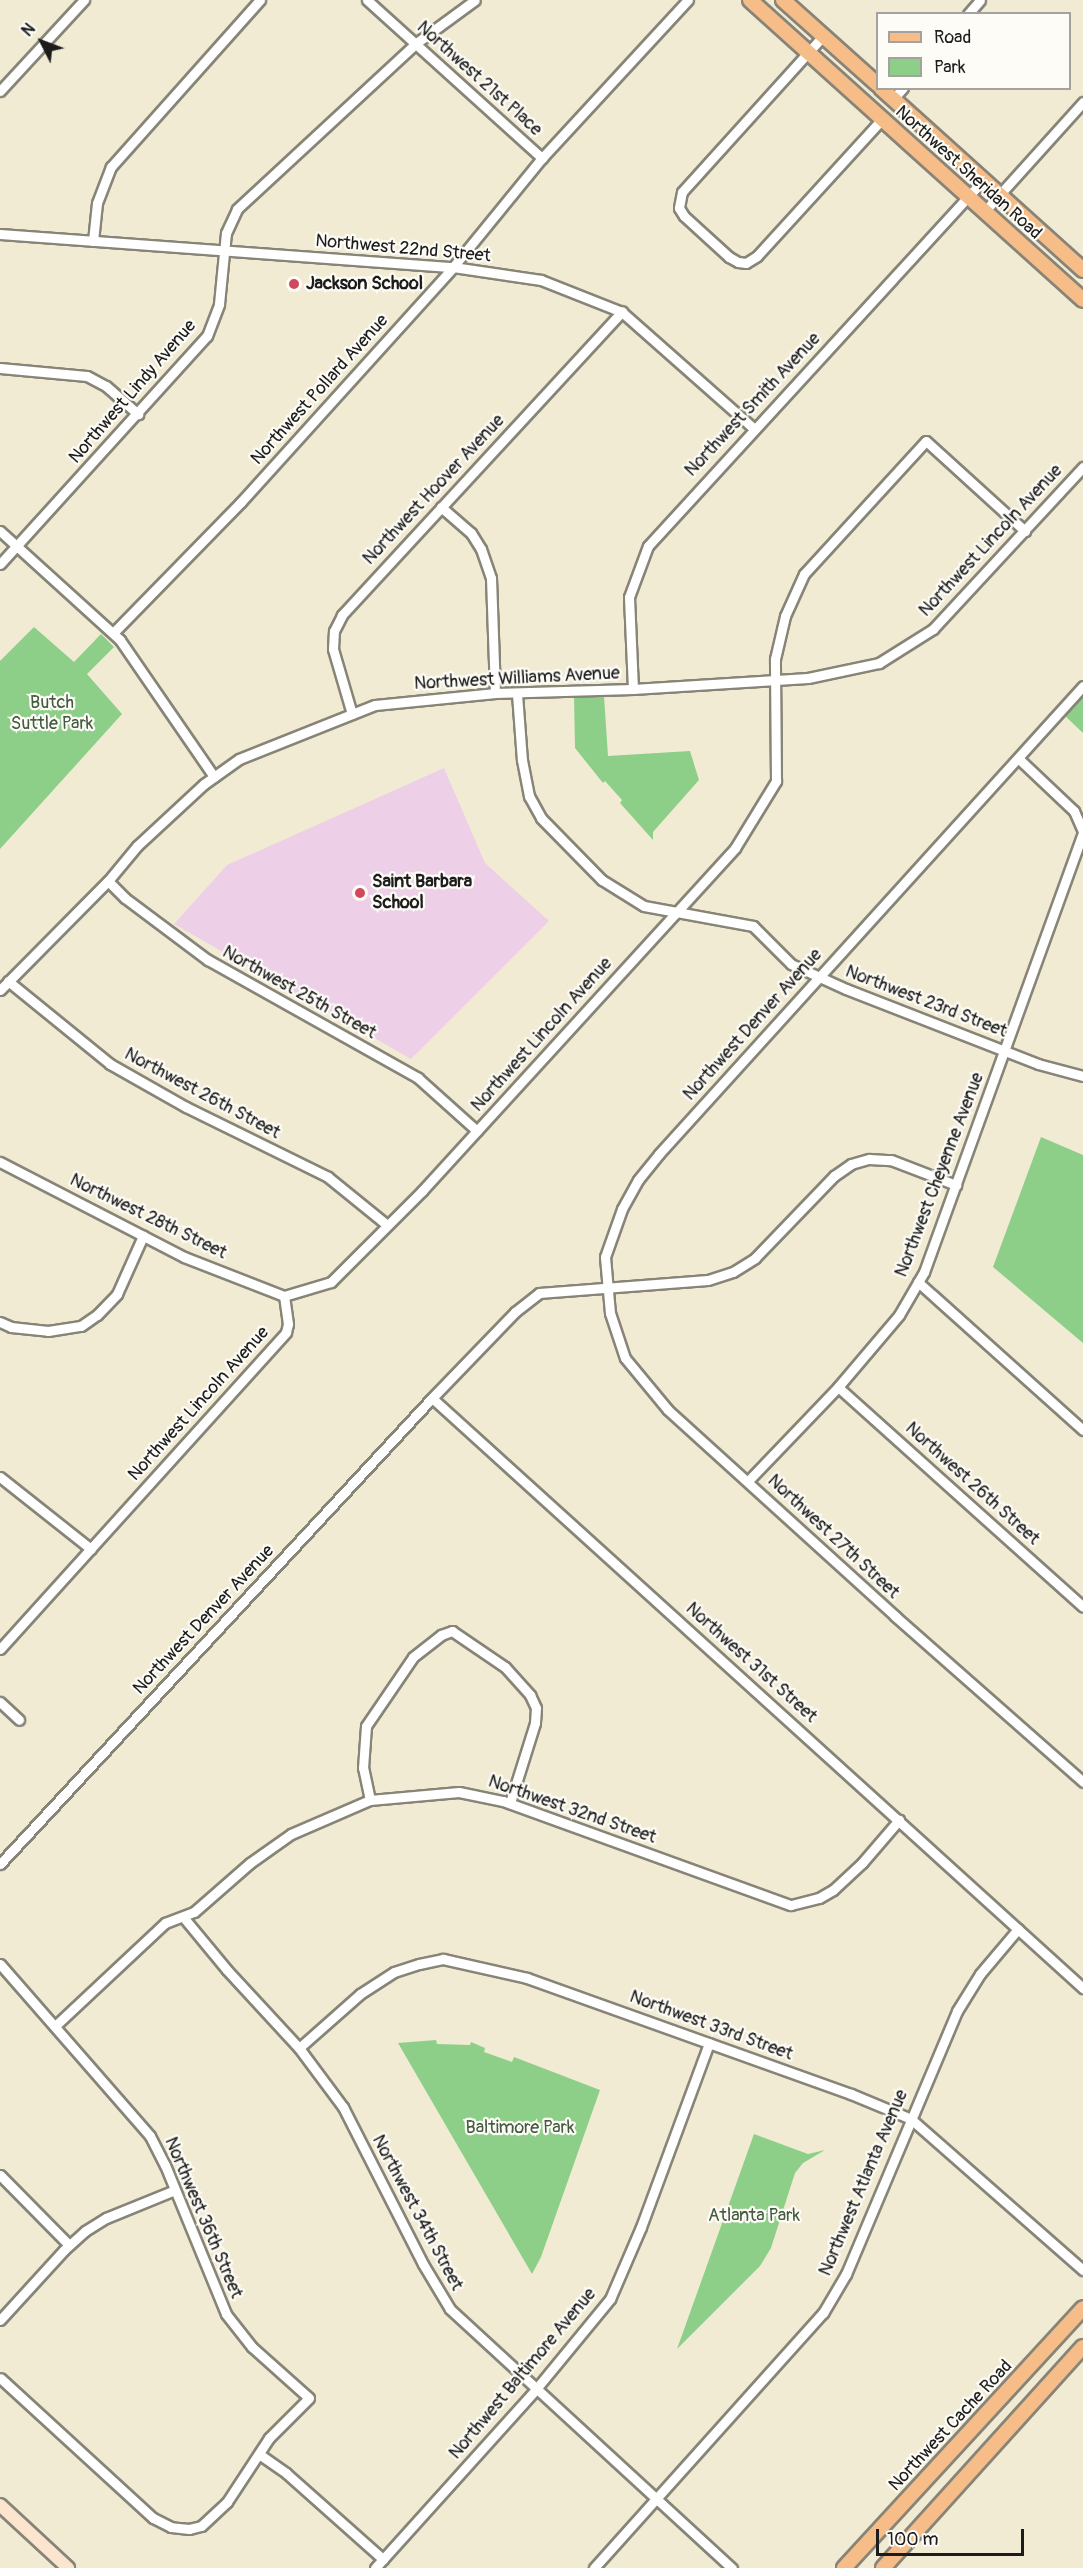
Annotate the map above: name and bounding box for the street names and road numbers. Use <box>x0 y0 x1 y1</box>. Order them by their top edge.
street label: Northwest 21st Place <box>412 17 546 141</box>
street label: Northwest Sheridan Road <box>890 102 1046 244</box>
street label: Northwest 22nd Street <box>314 231 492 267</box>
street label: Northwest Pollard Avenue <box>247 310 393 470</box>
street label: Northwest Lindy Avenue <box>65 316 201 468</box>
street label: Northwest Smith Avenue <box>681 329 825 481</box>
street label: Northwest Hoover Avenue <box>359 410 509 570</box>
street label: Northwest Lincoln Avenue <box>915 460 1067 622</box>
street label: Northwest Williams Avenue <box>414 663 620 695</box>
street label: Northwest 25th Street <box>218 942 380 1044</box>
street label: Northwest Denver Avenue <box>679 945 827 1105</box>
street label: Northwest Lincoln Avenue <box>467 953 617 1117</box>
street label: Northwest 23rd Street <box>842 961 1010 1043</box>
street label: Northwest 26th Street <box>120 1044 284 1144</box>
street label: Northwest Cheyenne Avenue <box>891 1070 989 1280</box>
street label: Northwest 28th Street <box>66 1170 230 1264</box>
street label: Northwest Lincoln Avenue <box>124 1322 274 1486</box>
street label: Northwest 26th Street <box>900 1418 1044 1550</box>
street label: Northwest 27th Street <box>763 1470 903 1604</box>
street label: Northwest Denver Avenue <box>129 1541 279 1699</box>
street label: Northwest 31st Street <box>681 1598 821 1728</box>
street label: Northwest 32nd Street <box>485 1771 659 1849</box>
street label: Northwest 33rd Street <box>627 1986 795 2066</box>
street label: Northwest Atlanta Avenue <box>815 2087 913 2279</box>
street label: Northwest 34th Street <box>367 2132 467 2294</box>
street label: Northwest 36th Street <box>159 2134 247 2302</box>
street label: Northwest Baltimore Avenue <box>445 2284 601 2464</box>
street label: Northwest Cache Road <box>885 2356 1017 2496</box>

